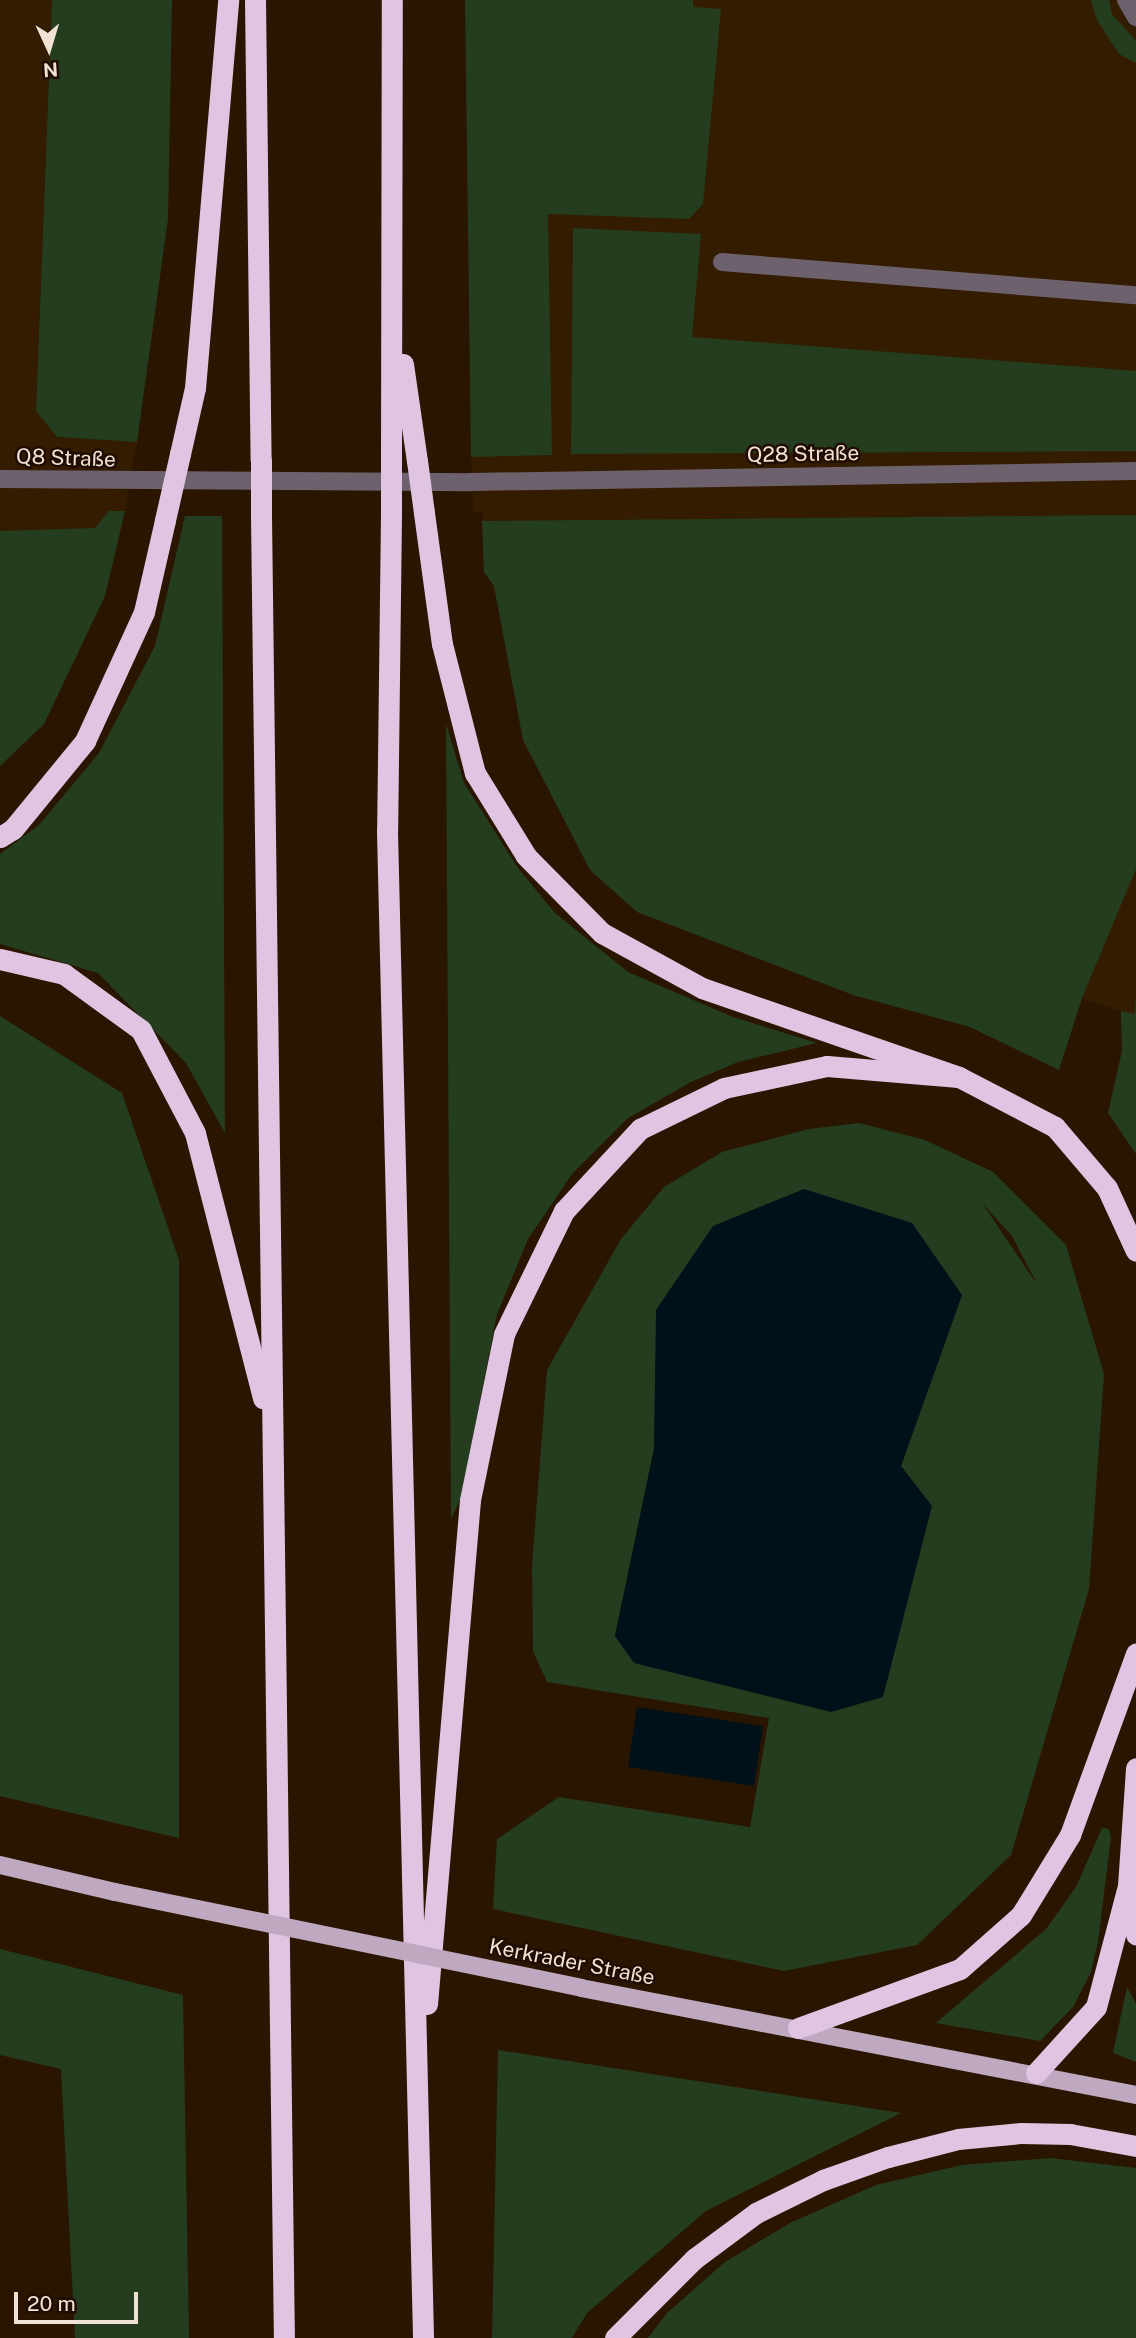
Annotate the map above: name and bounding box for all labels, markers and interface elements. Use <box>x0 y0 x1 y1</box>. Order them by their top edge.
north arrow <box>14 14 84 84</box>
text: N <box>42 58 59 81</box>
street label: Q28 Straße <box>747 440 859 468</box>
street label: Q8 Straße <box>16 444 116 472</box>
street label: Kerkrader Straße <box>487 1934 657 1990</box>
scale bar <box>18 2278 142 2322</box>
text: 20 m <box>27 2291 76 2316</box>

